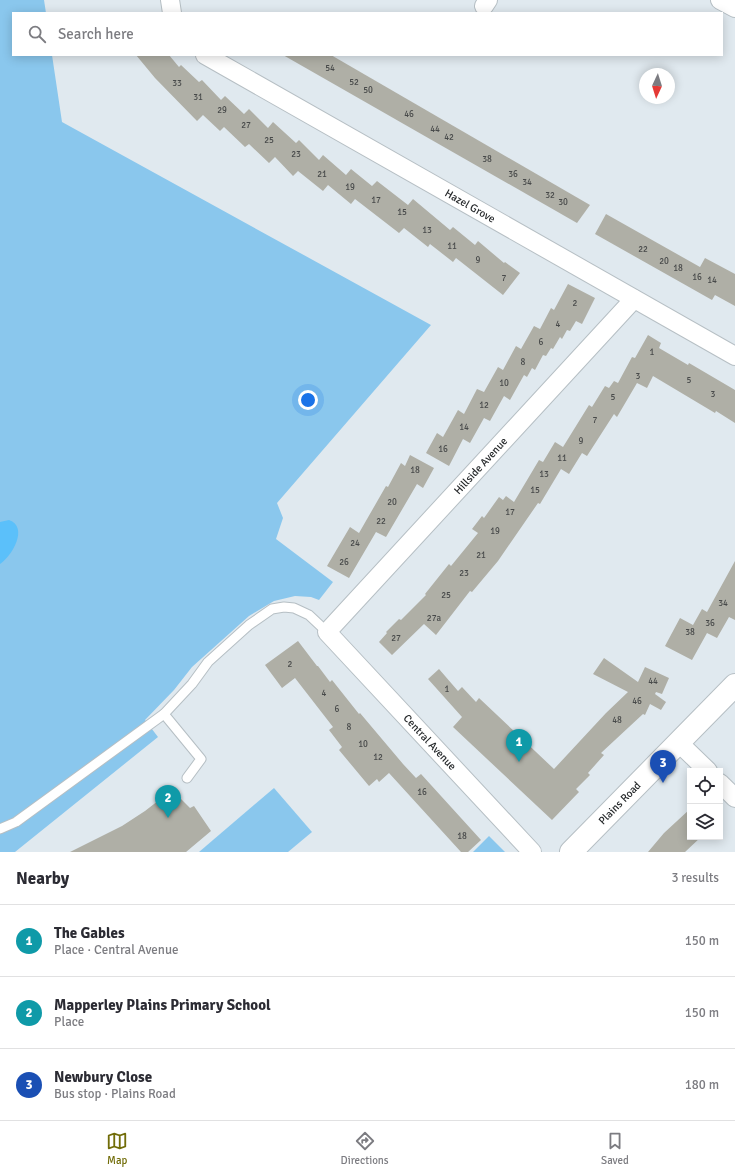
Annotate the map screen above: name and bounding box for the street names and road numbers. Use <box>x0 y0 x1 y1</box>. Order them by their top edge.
street label: Hazel Grove <box>442 187 497 226</box>
street label: Hillside Avenue <box>451 435 510 497</box>
street label: Central Avenue <box>400 712 459 773</box>
street label: Plains Road <box>596 779 644 827</box>

